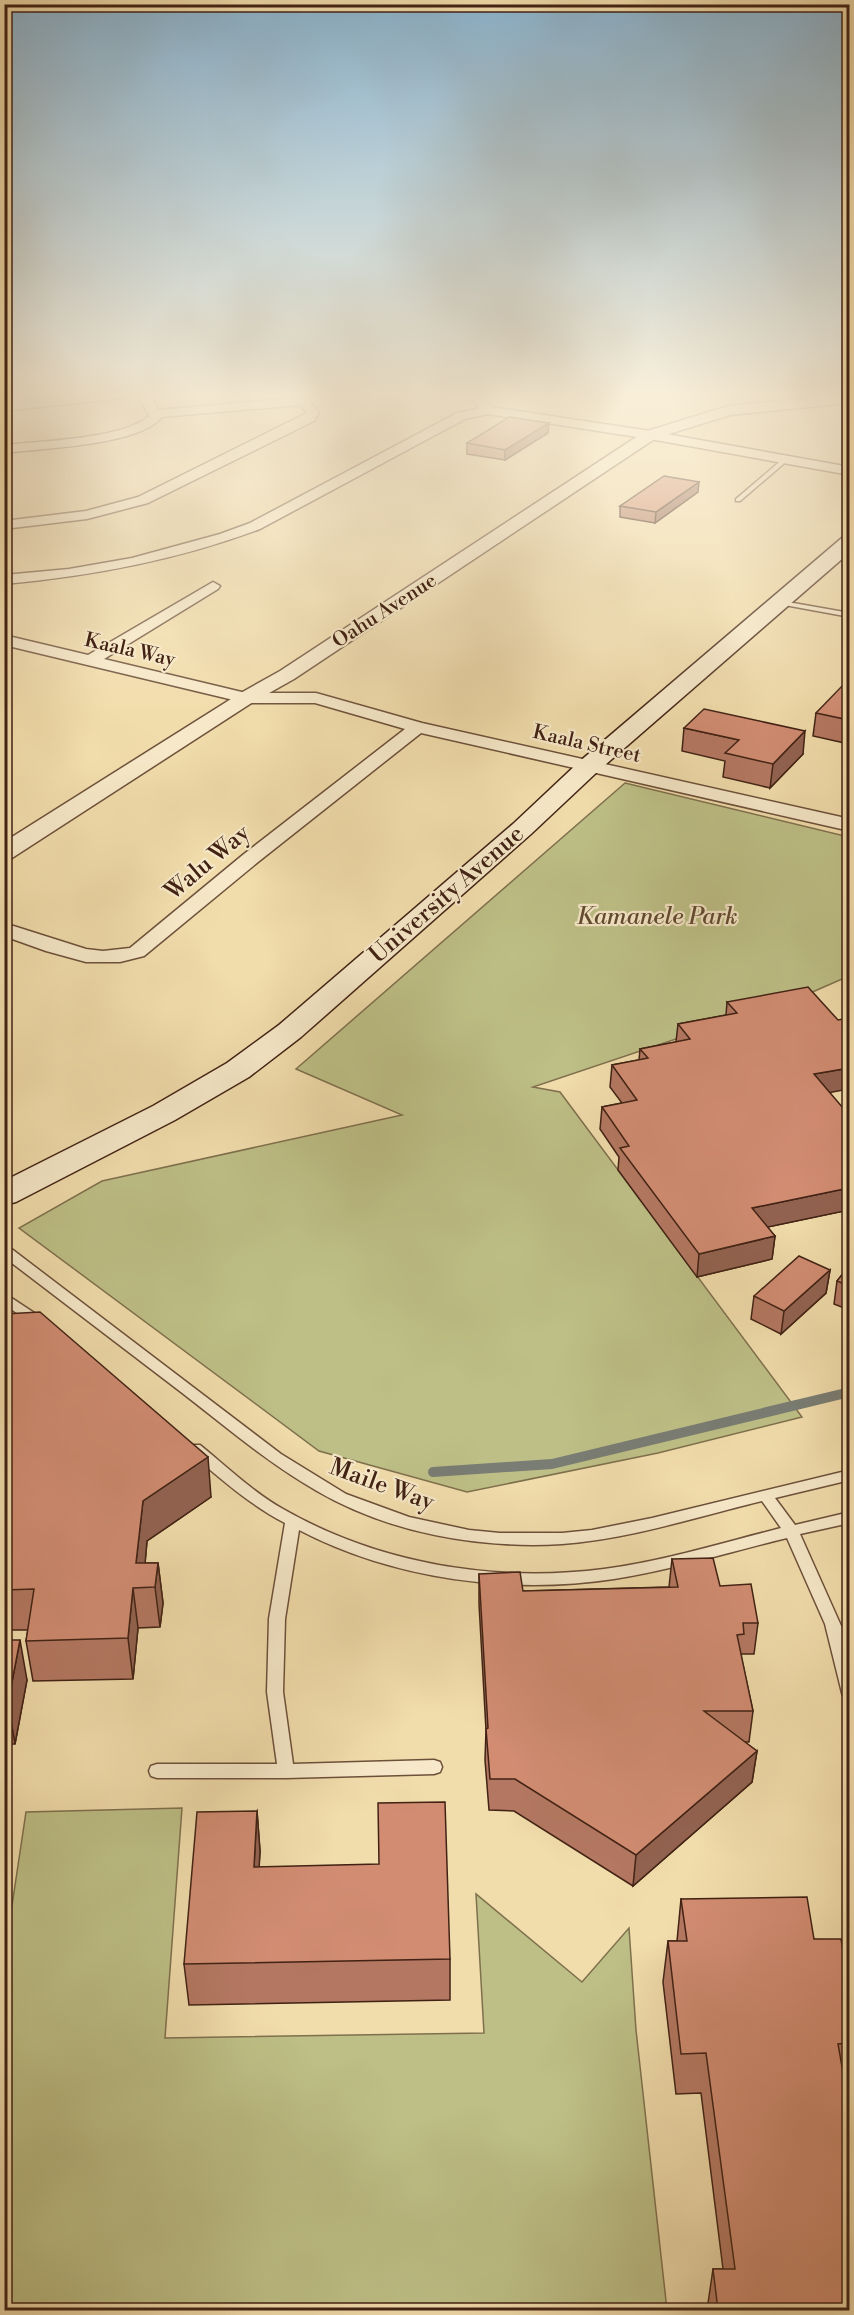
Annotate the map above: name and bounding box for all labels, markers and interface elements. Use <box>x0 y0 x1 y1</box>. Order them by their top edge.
street label: Oahu Avenue <box>328 568 442 654</box>
street label: Kaala Way <box>82 628 178 673</box>
street label: Kaala Street <box>530 720 643 769</box>
street label: Walu Way <box>158 818 257 908</box>
street label: University Avenue <box>363 819 530 970</box>
park label: Kamanele Park <box>576 902 738 932</box>
street label: Maile Way <box>325 1452 438 1518</box>

